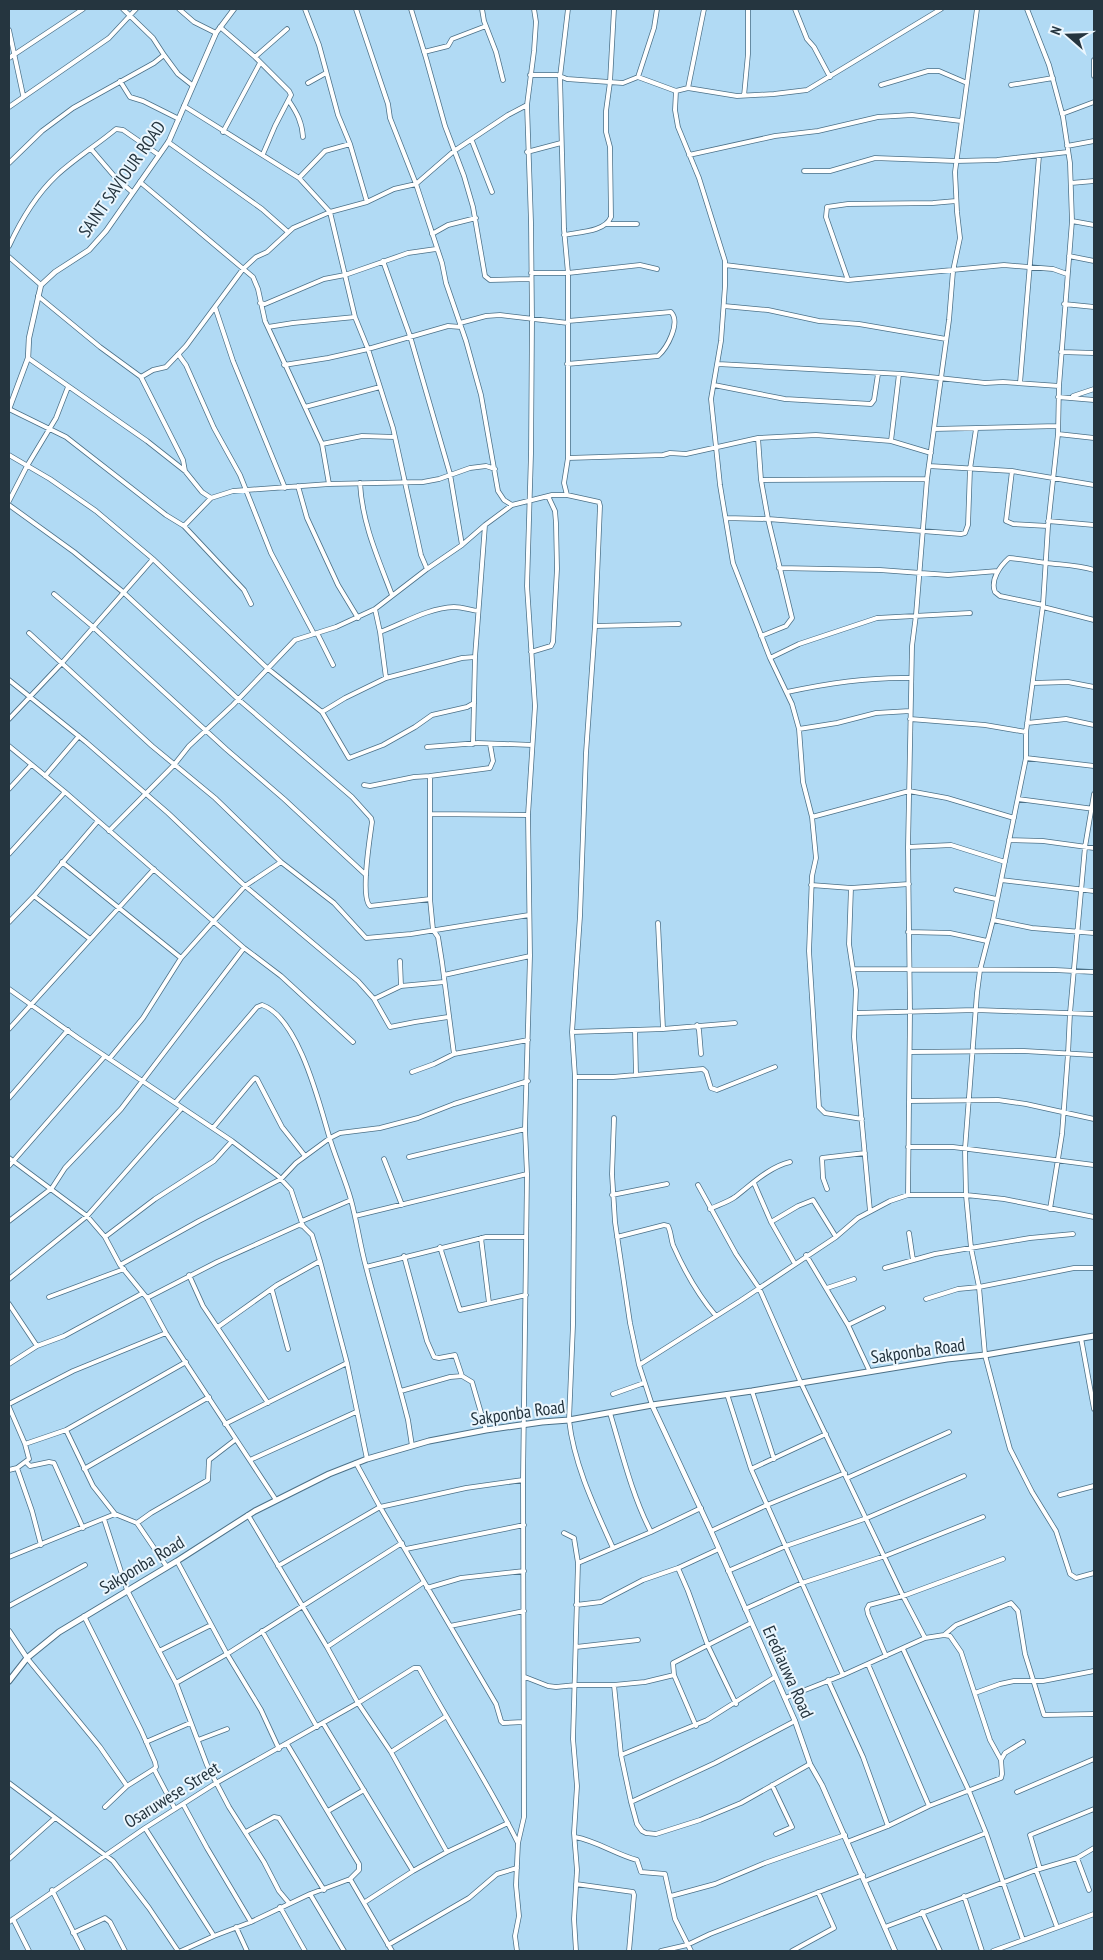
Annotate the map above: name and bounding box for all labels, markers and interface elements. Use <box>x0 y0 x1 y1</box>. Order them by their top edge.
north arrow <box>1043 10 1093 60</box>
text: N <box>1046 24 1066 37</box>
street label: SAINT SAVIOUR ROAD <box>73 116 170 241</box>
street label: Sakponba Road <box>869 1333 967 1368</box>
street label: Sakponba Road <box>469 1395 567 1430</box>
street label: Sakponba Road <box>95 1530 188 1599</box>
street label: Erediauwa Road <box>758 1622 819 1722</box>
street label: Osaruwese Street <box>120 1756 224 1833</box>

